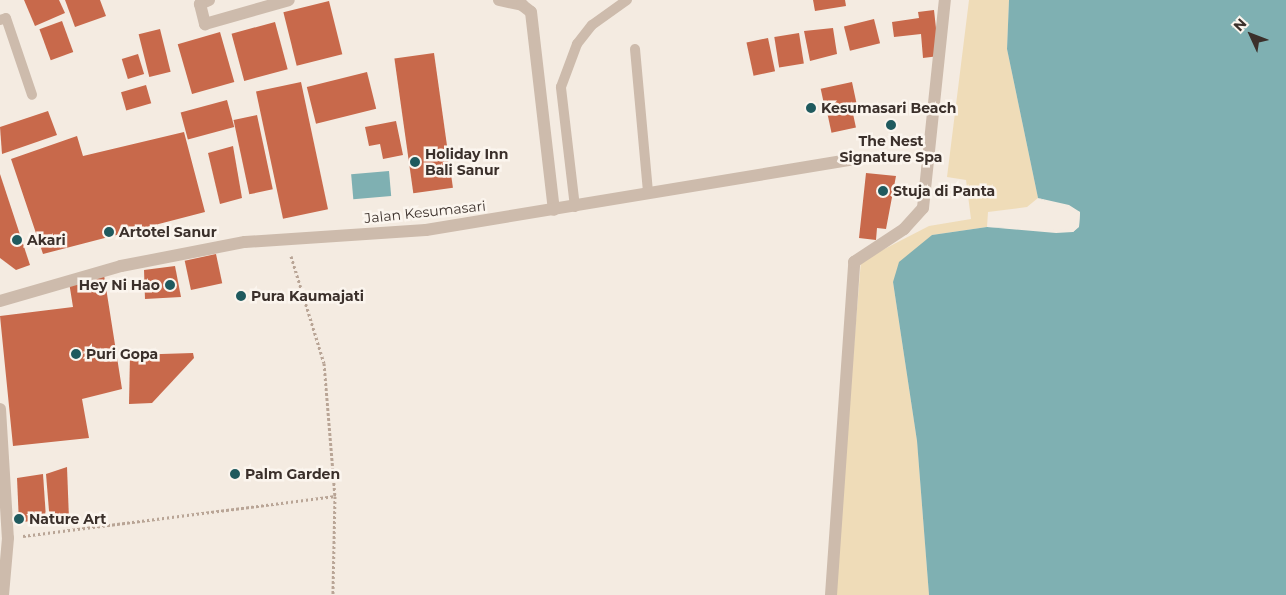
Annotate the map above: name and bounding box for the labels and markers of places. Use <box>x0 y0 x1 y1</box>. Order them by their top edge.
place label: Kesumasari Beach <box>821 100 956 116</box>
marker: Kesumasari Beach <box>805 102 817 114</box>
marker: The Nest Signature Spa <box>885 119 897 131</box>
place label: The Nest Signature Spa <box>840 133 942 166</box>
place label: Holiday Inn Bali Sanur <box>425 146 508 178</box>
marker: Holiday Inn Bali Sanur <box>409 156 421 168</box>
place label: Stuja di Panta <box>893 183 995 199</box>
marker: Stuja di Panta <box>877 185 889 197</box>
place label: Artotel Sanur <box>119 224 217 240</box>
marker: Artotel Sanur <box>103 226 115 238</box>
place label: Akari <box>27 232 66 248</box>
marker: Akari <box>11 234 23 246</box>
place label: Hey Ni Hao <box>79 277 160 293</box>
marker: Hey Ni Hao <box>164 279 176 291</box>
place label: Pura Kaumajati <box>251 288 364 304</box>
marker: Pura Kaumajati <box>235 290 247 302</box>
place label: Puri Gopa <box>86 346 158 362</box>
marker: Puri Gopa <box>70 348 82 360</box>
place label: Palm Garden <box>245 466 340 482</box>
marker: Palm Garden <box>229 468 241 480</box>
place label: Nature Art <box>29 511 106 527</box>
marker: Nature Art <box>13 513 25 525</box>

